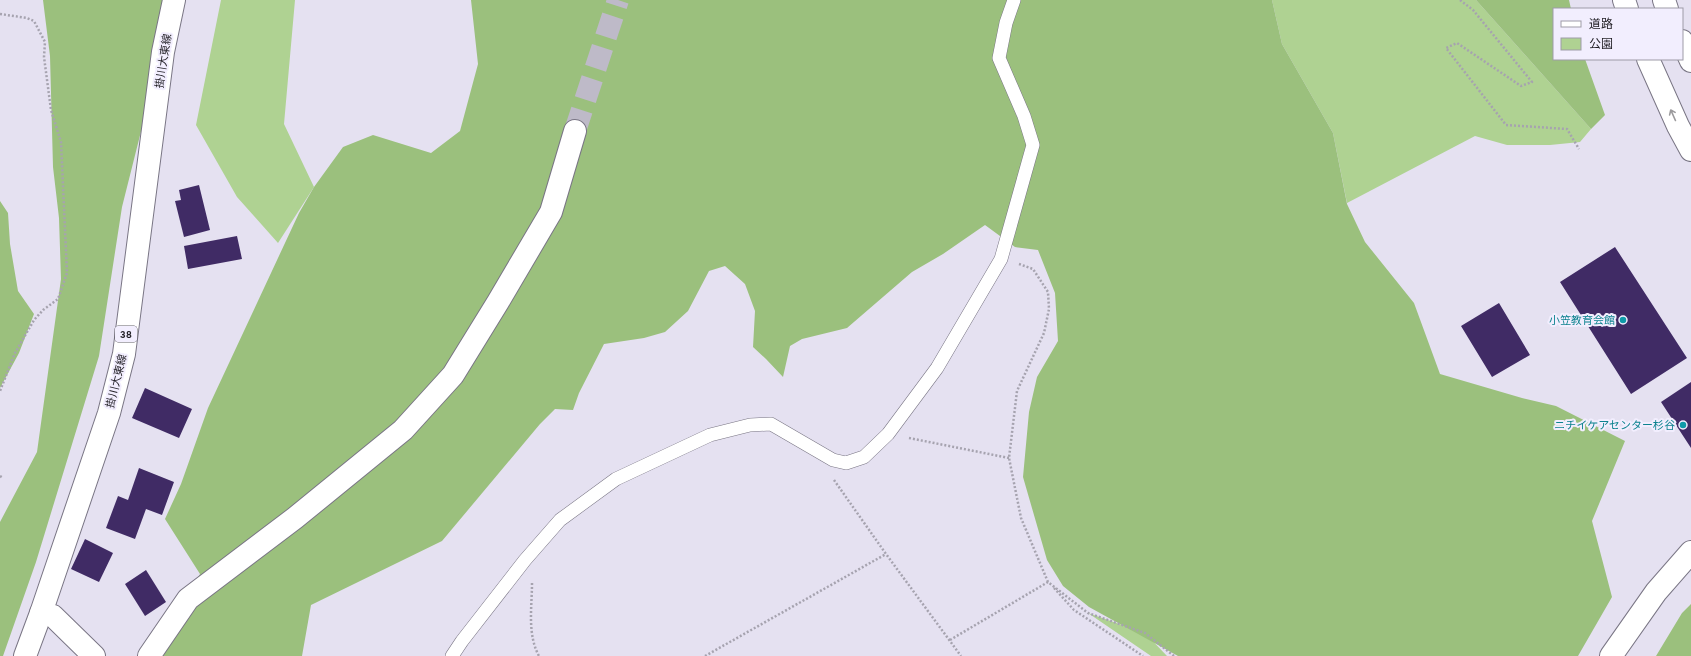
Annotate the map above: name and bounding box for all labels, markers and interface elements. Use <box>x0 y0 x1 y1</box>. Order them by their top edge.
legend <box>1553 8 1683 60</box>
text: 道路 <box>1589 17 1613 33</box>
street label: 掛川大東線 <box>153 33 175 89</box>
text: 公園 <box>1589 37 1613 53</box>
one-way arrow <box>1669 109 1676 121</box>
place label: 小笠教育会館 <box>1549 314 1615 328</box>
marker: 小笠教育会館 <box>1618 315 1628 325</box>
road number: 38 <box>115 326 137 342</box>
street label: 掛川大東線 <box>104 353 130 410</box>
place label: ニチイケアセンター杉谷 <box>1554 419 1675 433</box>
marker: ニチイケアセンター杉谷 <box>1678 420 1688 430</box>

